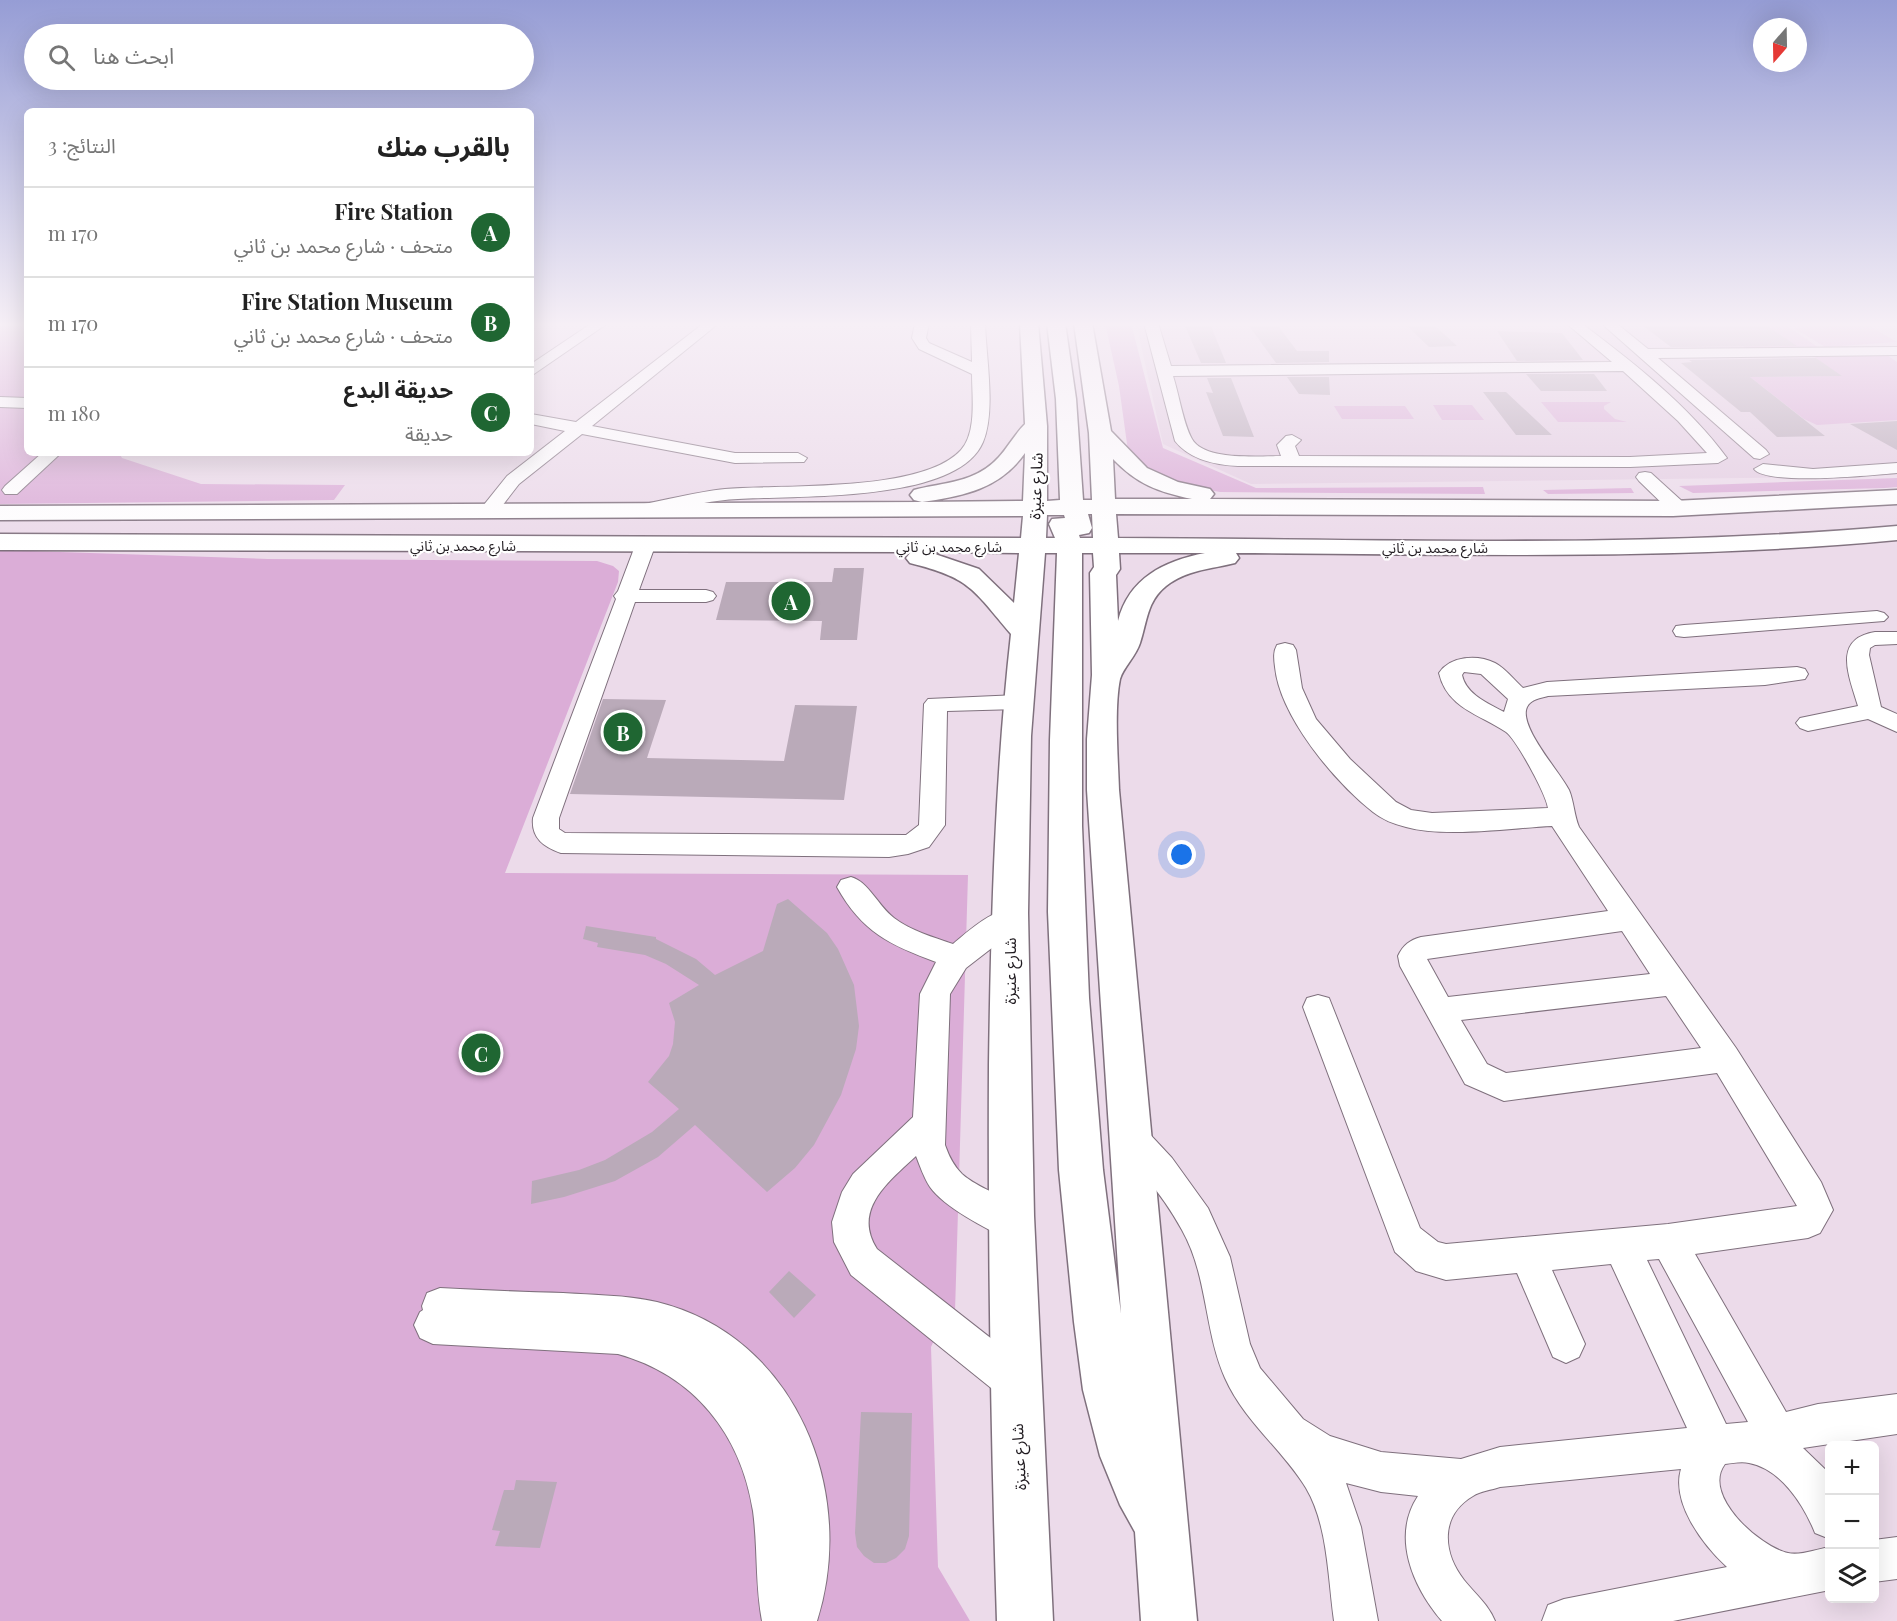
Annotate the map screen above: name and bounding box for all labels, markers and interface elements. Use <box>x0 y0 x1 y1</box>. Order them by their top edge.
north arrow <box>1753 18 1807 72</box>
search box <box>24 24 534 90</box>
text: ابحث هنا <box>93 40 174 70</box>
icon: search <box>45 41 78 74</box>
text: بالقرب منك <box>377 128 510 163</box>
text: النتائج: 3 <box>48 131 116 158</box>
text: Fire Station <box>334 196 453 226</box>
text: 170 m <box>48 219 98 246</box>
text: A <box>484 219 497 246</box>
text: متحف · شارع محمد بن ثاني <box>234 231 453 258</box>
text: Fire Station Museum <box>241 286 453 316</box>
text: 170 m <box>48 309 98 336</box>
text: B <box>484 309 497 336</box>
text: متحف · شارع محمد بن ثاني <box>234 321 453 348</box>
text: حديقة البدع <box>344 374 453 404</box>
text: 180 m <box>48 399 101 426</box>
text: C <box>483 399 498 426</box>
text: حديقة <box>405 419 453 446</box>
street label: شارع عنيزة <box>1023 452 1050 520</box>
street label: شارع محمد بن ثاني <box>410 536 516 557</box>
street label: شارع محمد بن ثاني <box>896 537 1002 558</box>
street label: شارع محمد بن ثاني <box>1382 538 1488 559</box>
pin: A <box>772 578 810 624</box>
pin: B <box>604 710 642 754</box>
your location <box>1167 840 1196 869</box>
street label: شارع عنيزة <box>999 938 1023 1004</box>
pin: C <box>462 1030 500 1076</box>
street label: شارع عنيزة <box>1006 1423 1033 1491</box>
map controls <box>1825 1441 1879 1603</box>
button: + <box>1825 1441 1879 1495</box>
button: − <box>1825 1495 1879 1549</box>
button: layers <box>1825 1549 1879 1603</box>

